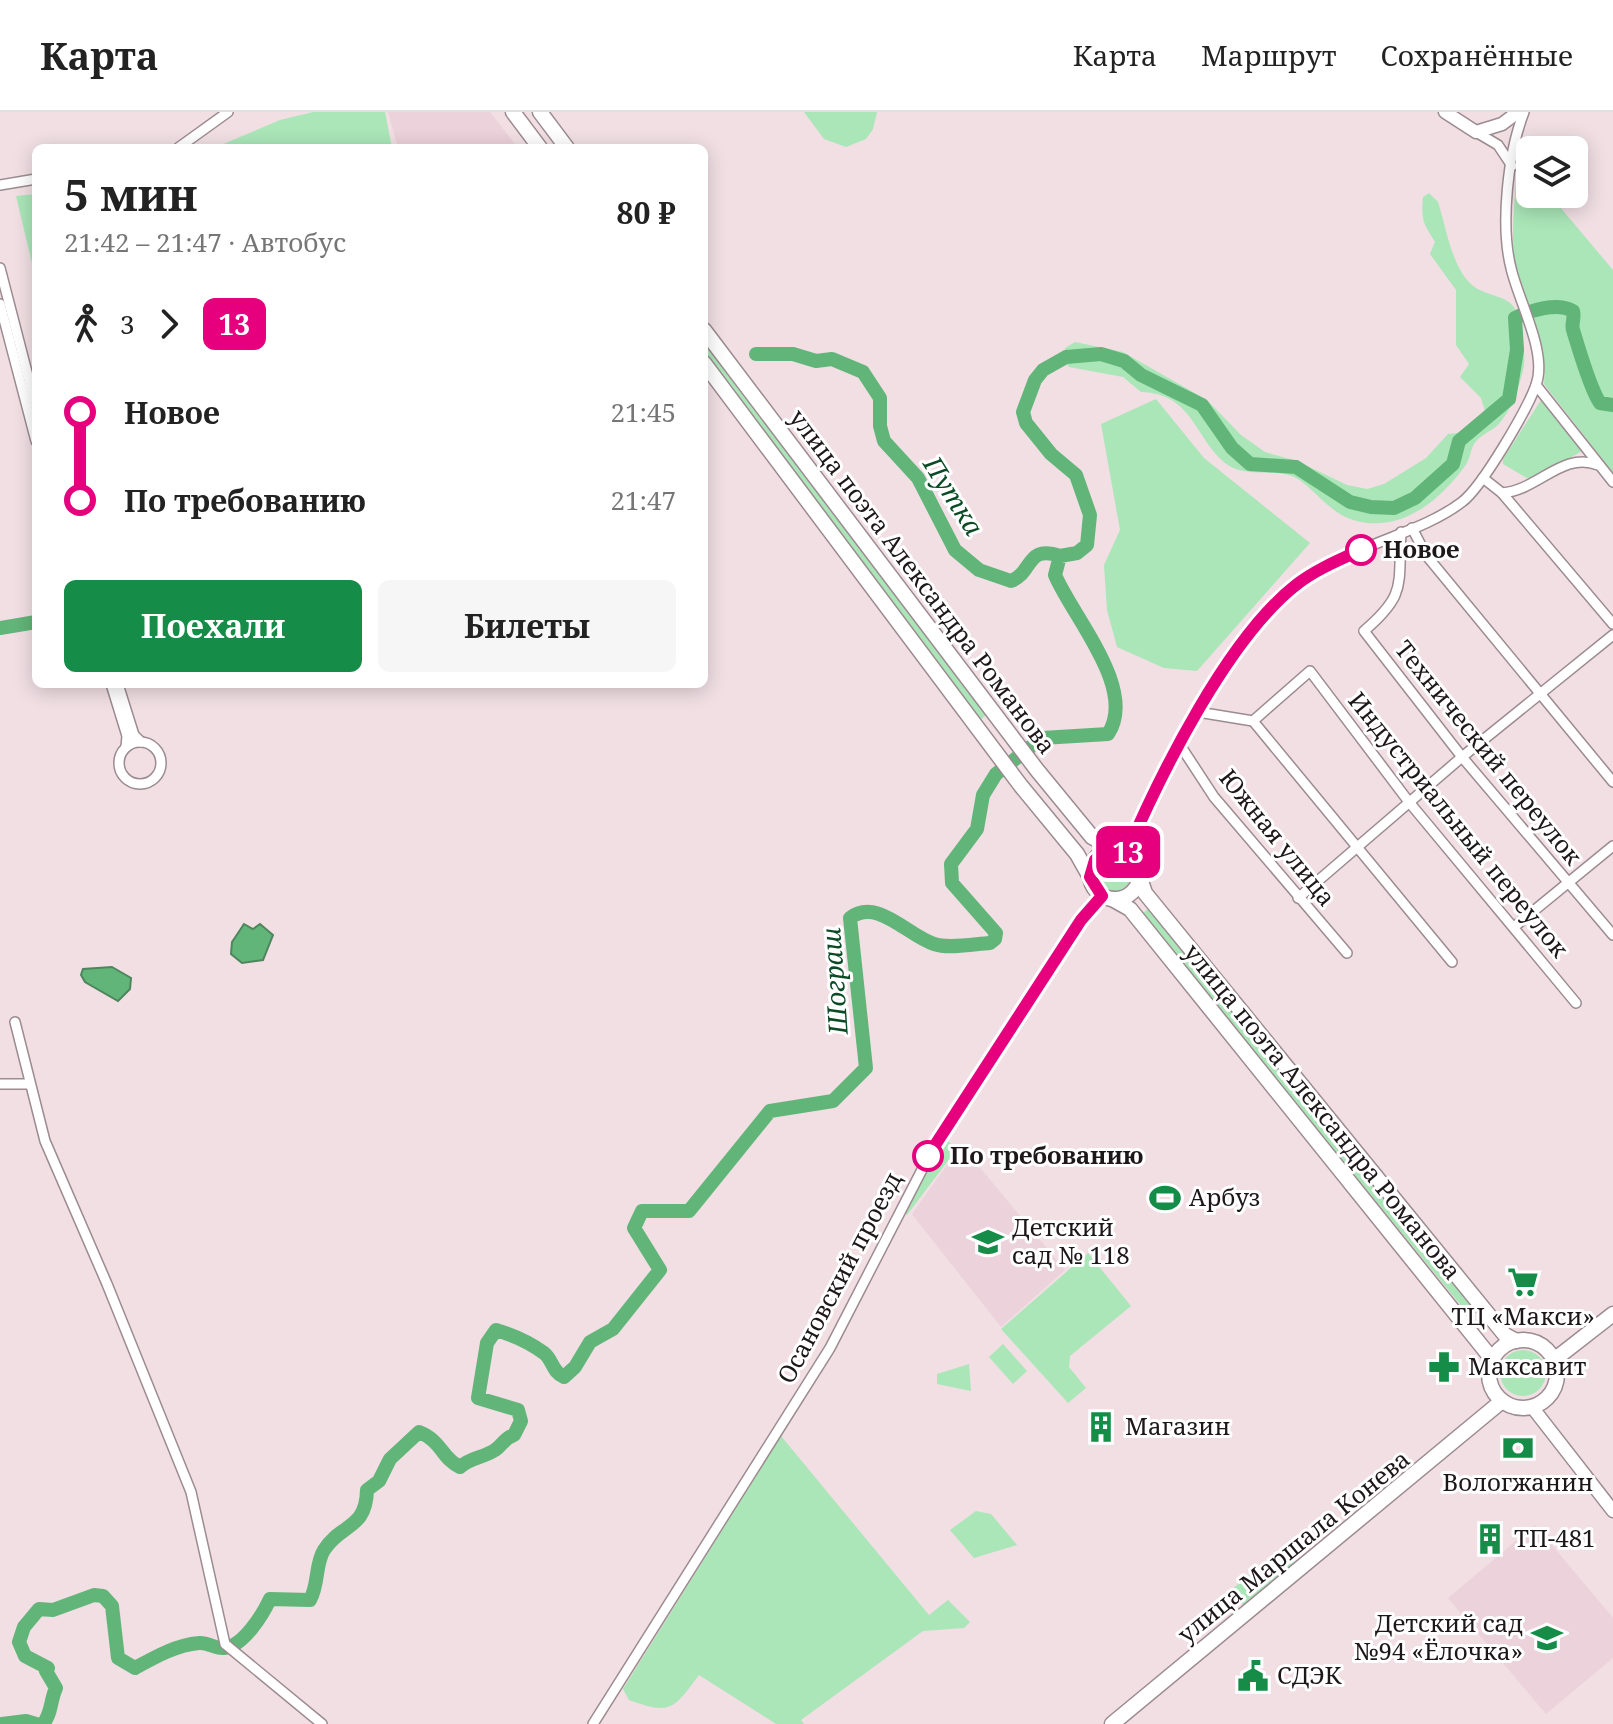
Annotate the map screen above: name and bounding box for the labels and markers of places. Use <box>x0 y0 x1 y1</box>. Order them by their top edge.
place label: Новое <box>1383 532 1460 565</box>
marker: Новое <box>1346 535 1376 565</box>
place label: По требованию <box>950 1138 1143 1171</box>
marker: По требованию <box>913 1141 943 1171</box>
place label: Арбуз <box>1189 1180 1260 1213</box>
sports icon: Арбуз <box>1148 1181 1182 1215</box>
place label: Детский сад № 118 <box>1012 1210 1130 1271</box>
school or university icon: Детский сад № 118 <box>971 1225 1005 1259</box>
supermarket icon: ТЦ «Макси» <box>1506 1265 1540 1299</box>
place label: ТЦ «Макси» <box>1451 1299 1595 1332</box>
place label: Максавит <box>1468 1349 1587 1382</box>
pharmacy icon: Максавит <box>1427 1350 1461 1384</box>
place label: Магазин <box>1125 1409 1230 1442</box>
building icon: Магазин <box>1084 1410 1118 1444</box>
bank icon: Вологжанин <box>1501 1431 1535 1465</box>
place label: Вологжанин <box>1443 1465 1593 1498</box>
place label: ТП-481 <box>1514 1521 1596 1554</box>
building icon: ТП-481 <box>1473 1522 1507 1556</box>
place label: Детский сад №94 «Ёлочка» <box>1354 1606 1523 1667</box>
school or university icon: Детский сад №94 «Ёлочка» <box>1530 1621 1564 1655</box>
place label: СДЭК <box>1277 1658 1343 1691</box>
public building icon: СДЭК <box>1236 1659 1270 1693</box>

